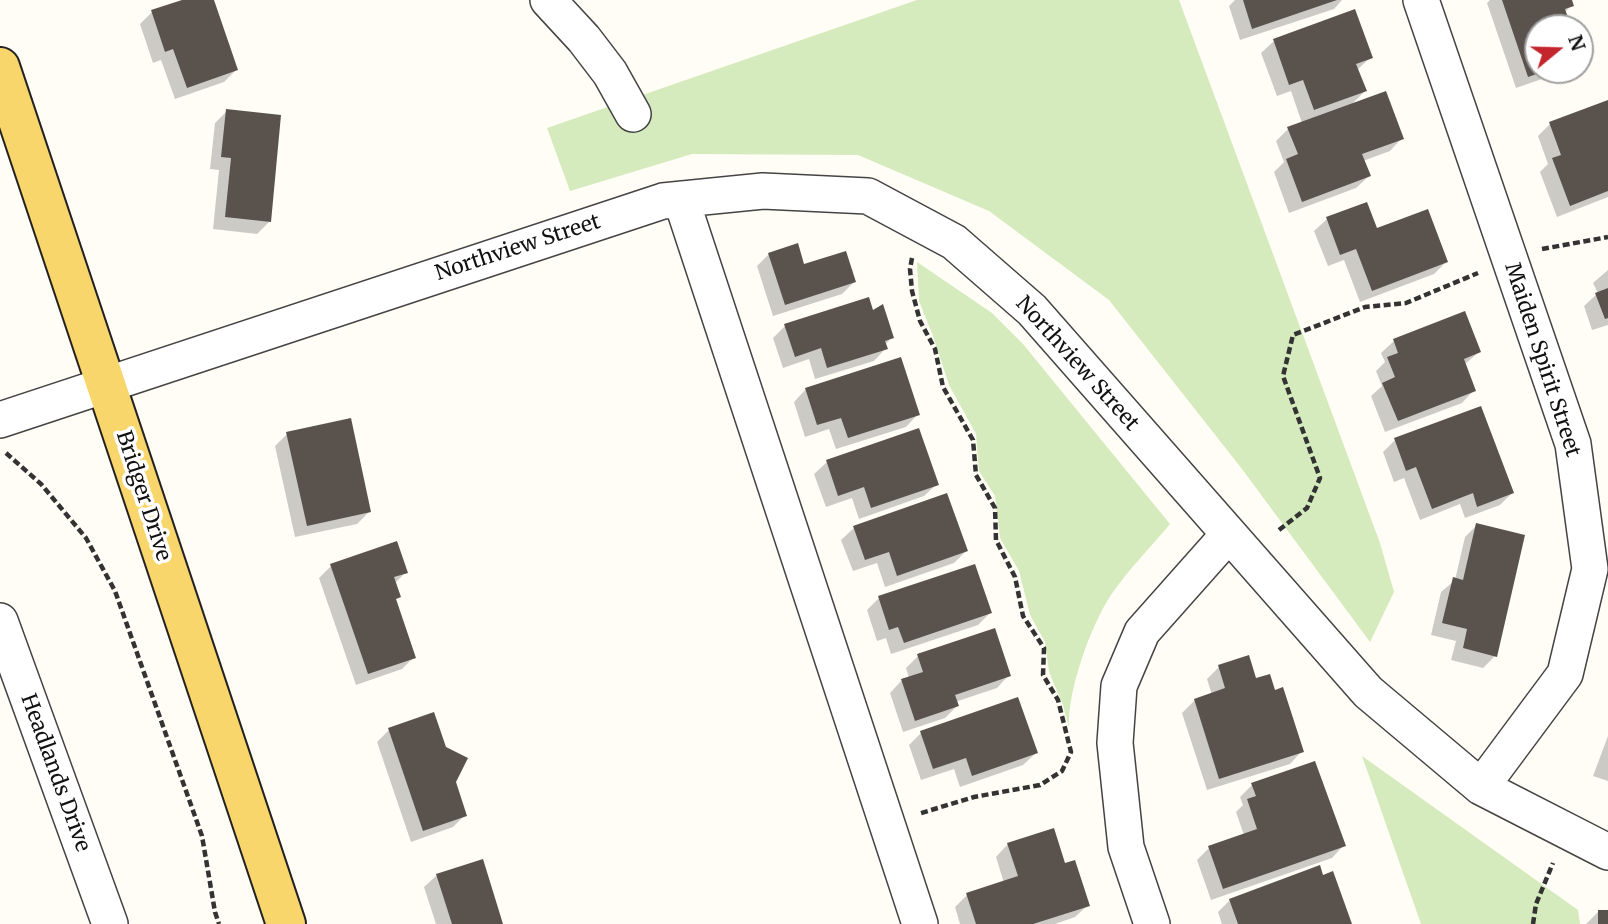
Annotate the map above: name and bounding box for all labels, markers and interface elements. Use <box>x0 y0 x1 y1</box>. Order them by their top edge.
north arrow <box>1524 14 1594 84</box>
text: N <box>1563 32 1591 54</box>
street label: Northview Street <box>432 209 604 287</box>
street label: Maiden Spirit Street <box>1499 260 1585 460</box>
street label: Northview Street <box>1010 292 1144 436</box>
street label: Bridger Drive <box>110 428 176 564</box>
street label: Headlands Drive <box>15 691 95 855</box>

